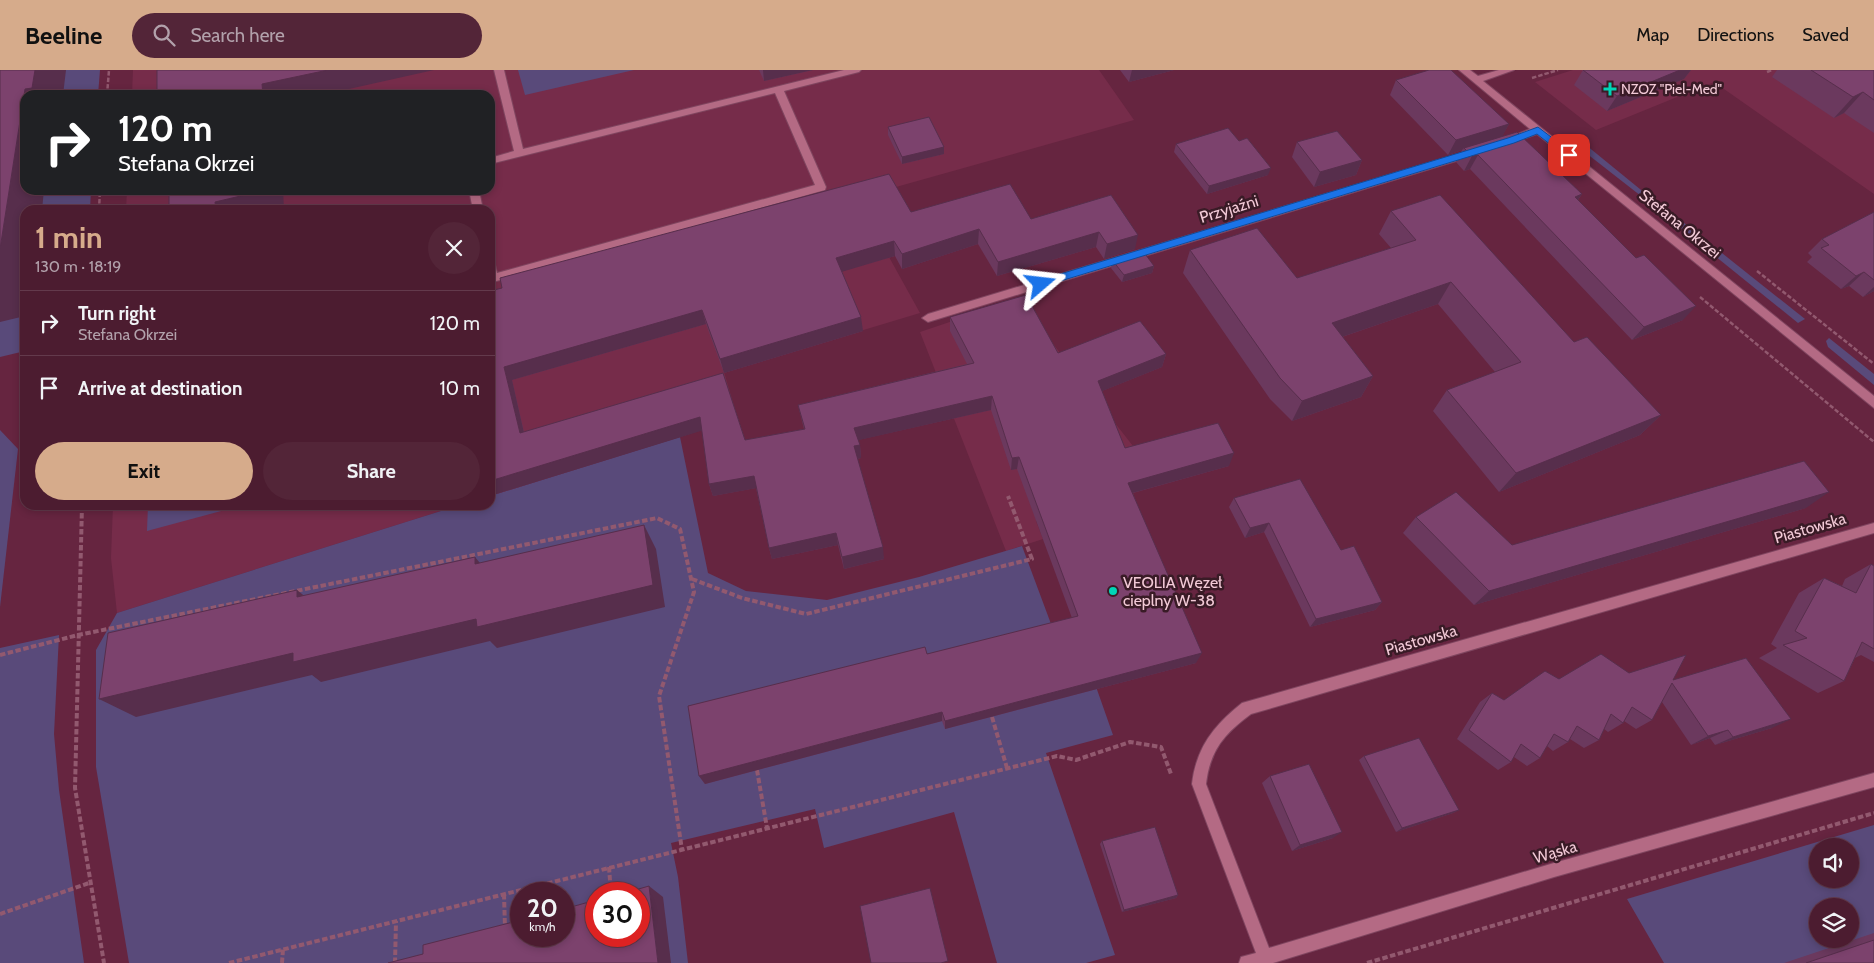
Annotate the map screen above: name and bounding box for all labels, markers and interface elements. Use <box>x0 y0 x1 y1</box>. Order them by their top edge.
search box <box>132 13 482 58</box>
text: Beeline <box>25 21 102 50</box>
icon: search <box>150 21 178 49</box>
text: Search here <box>190 24 285 47</box>
text: Map <box>1636 24 1669 46</box>
text: Directions <box>1697 24 1774 46</box>
text: Saved <box>1802 24 1849 46</box>
place label: NZOZ "Piel-Med" <box>1621 80 1722 98</box>
marker: NZOZ "Piel-Med" <box>1603 82 1617 96</box>
text: 120 m <box>118 107 212 150</box>
icon: right <box>35 110 100 175</box>
pin <box>1548 134 1590 176</box>
icon: arrive <box>1555 141 1583 169</box>
text: Stefana Okrzei <box>118 150 254 177</box>
street label: Stefana Okrzei <box>1635 185 1725 263</box>
street label: Przyjaźni <box>1197 191 1261 227</box>
text: 1 min <box>35 219 103 256</box>
button: close <box>428 222 480 274</box>
text: 130 m · 18:19 <box>35 257 121 276</box>
position arrow <box>1014 257 1066 309</box>
text: Turn right <box>78 302 156 325</box>
icon: right <box>35 309 63 337</box>
text: 120 m <box>430 312 480 335</box>
text: Stefana Okrzei <box>78 325 177 344</box>
icon: arrive <box>35 374 63 402</box>
text: Arrive at destination <box>78 377 242 400</box>
text: 10 m <box>440 377 480 400</box>
button: Exit <box>35 442 253 500</box>
button: Share <box>263 442 480 500</box>
street label: Piastowska <box>1772 509 1848 547</box>
place label: VEOLIA Węzeł cieplny W-38 <box>1123 573 1222 610</box>
marker: VEOLIA Węzeł cieplny W-38 <box>1107 585 1119 597</box>
street label: Piastowska <box>1383 621 1459 659</box>
street label: Wąska <box>1531 837 1579 867</box>
map controls <box>1809 838 1859 948</box>
button: sound <box>1809 838 1859 888</box>
speed limit sign: 30 <box>585 882 650 947</box>
text: 20 <box>527 893 558 923</box>
button: layers <box>1809 898 1859 948</box>
text: km/h <box>529 919 556 934</box>

